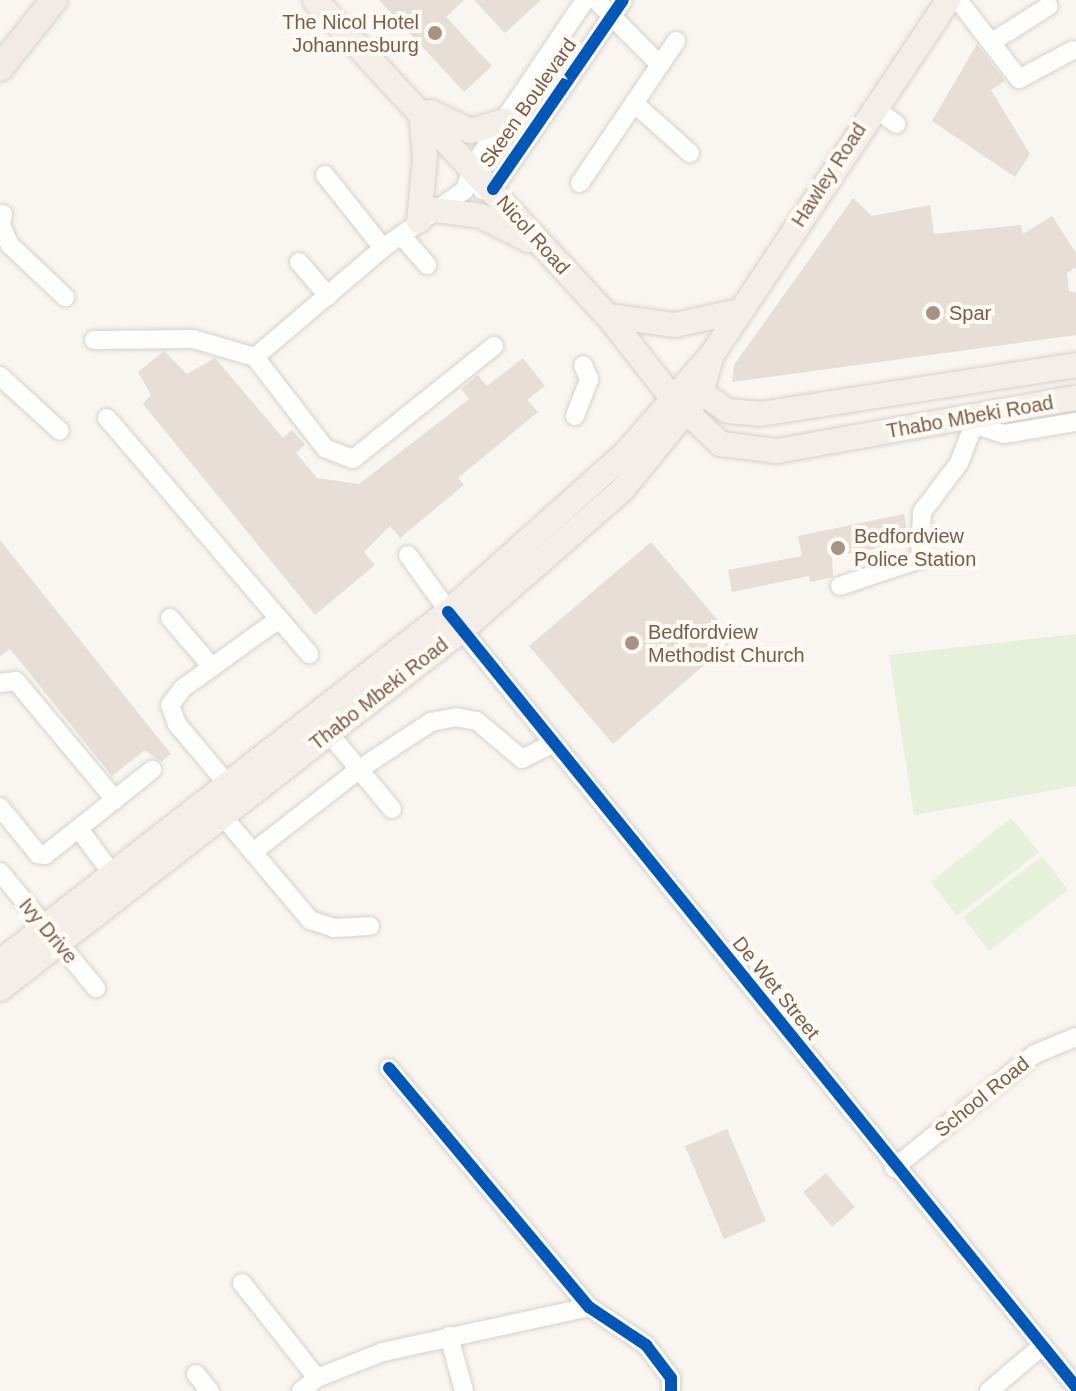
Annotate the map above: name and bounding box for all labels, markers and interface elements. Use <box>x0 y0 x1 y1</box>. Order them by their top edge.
place label: The Nicol Hotel Johannesburg <box>282 10 419 57</box>
marker: The Nicol Hotel Johannesburg <box>426 24 444 42</box>
street label: Skeen Boulevard <box>474 34 582 172</box>
street label: Hawley Road <box>787 119 871 231</box>
street label: Nicol Road <box>491 191 575 279</box>
place label: Spar <box>949 301 991 325</box>
marker: Spar <box>924 304 942 322</box>
street label: Thabo Mbeki Road <box>885 391 1055 443</box>
place label: Bedfordview Police Station <box>854 524 976 571</box>
marker: Bedfordview Police Station <box>829 539 847 557</box>
place label: Bedfordview Methodist Church <box>648 620 805 667</box>
street label: Thabo Mbeki Road <box>305 633 453 755</box>
marker: Bedfordview Methodist Church <box>623 634 641 652</box>
street label: Ivy Drive <box>14 893 82 969</box>
street label: De Wet Street <box>727 932 825 1044</box>
street label: School Road <box>930 1052 1034 1142</box>

